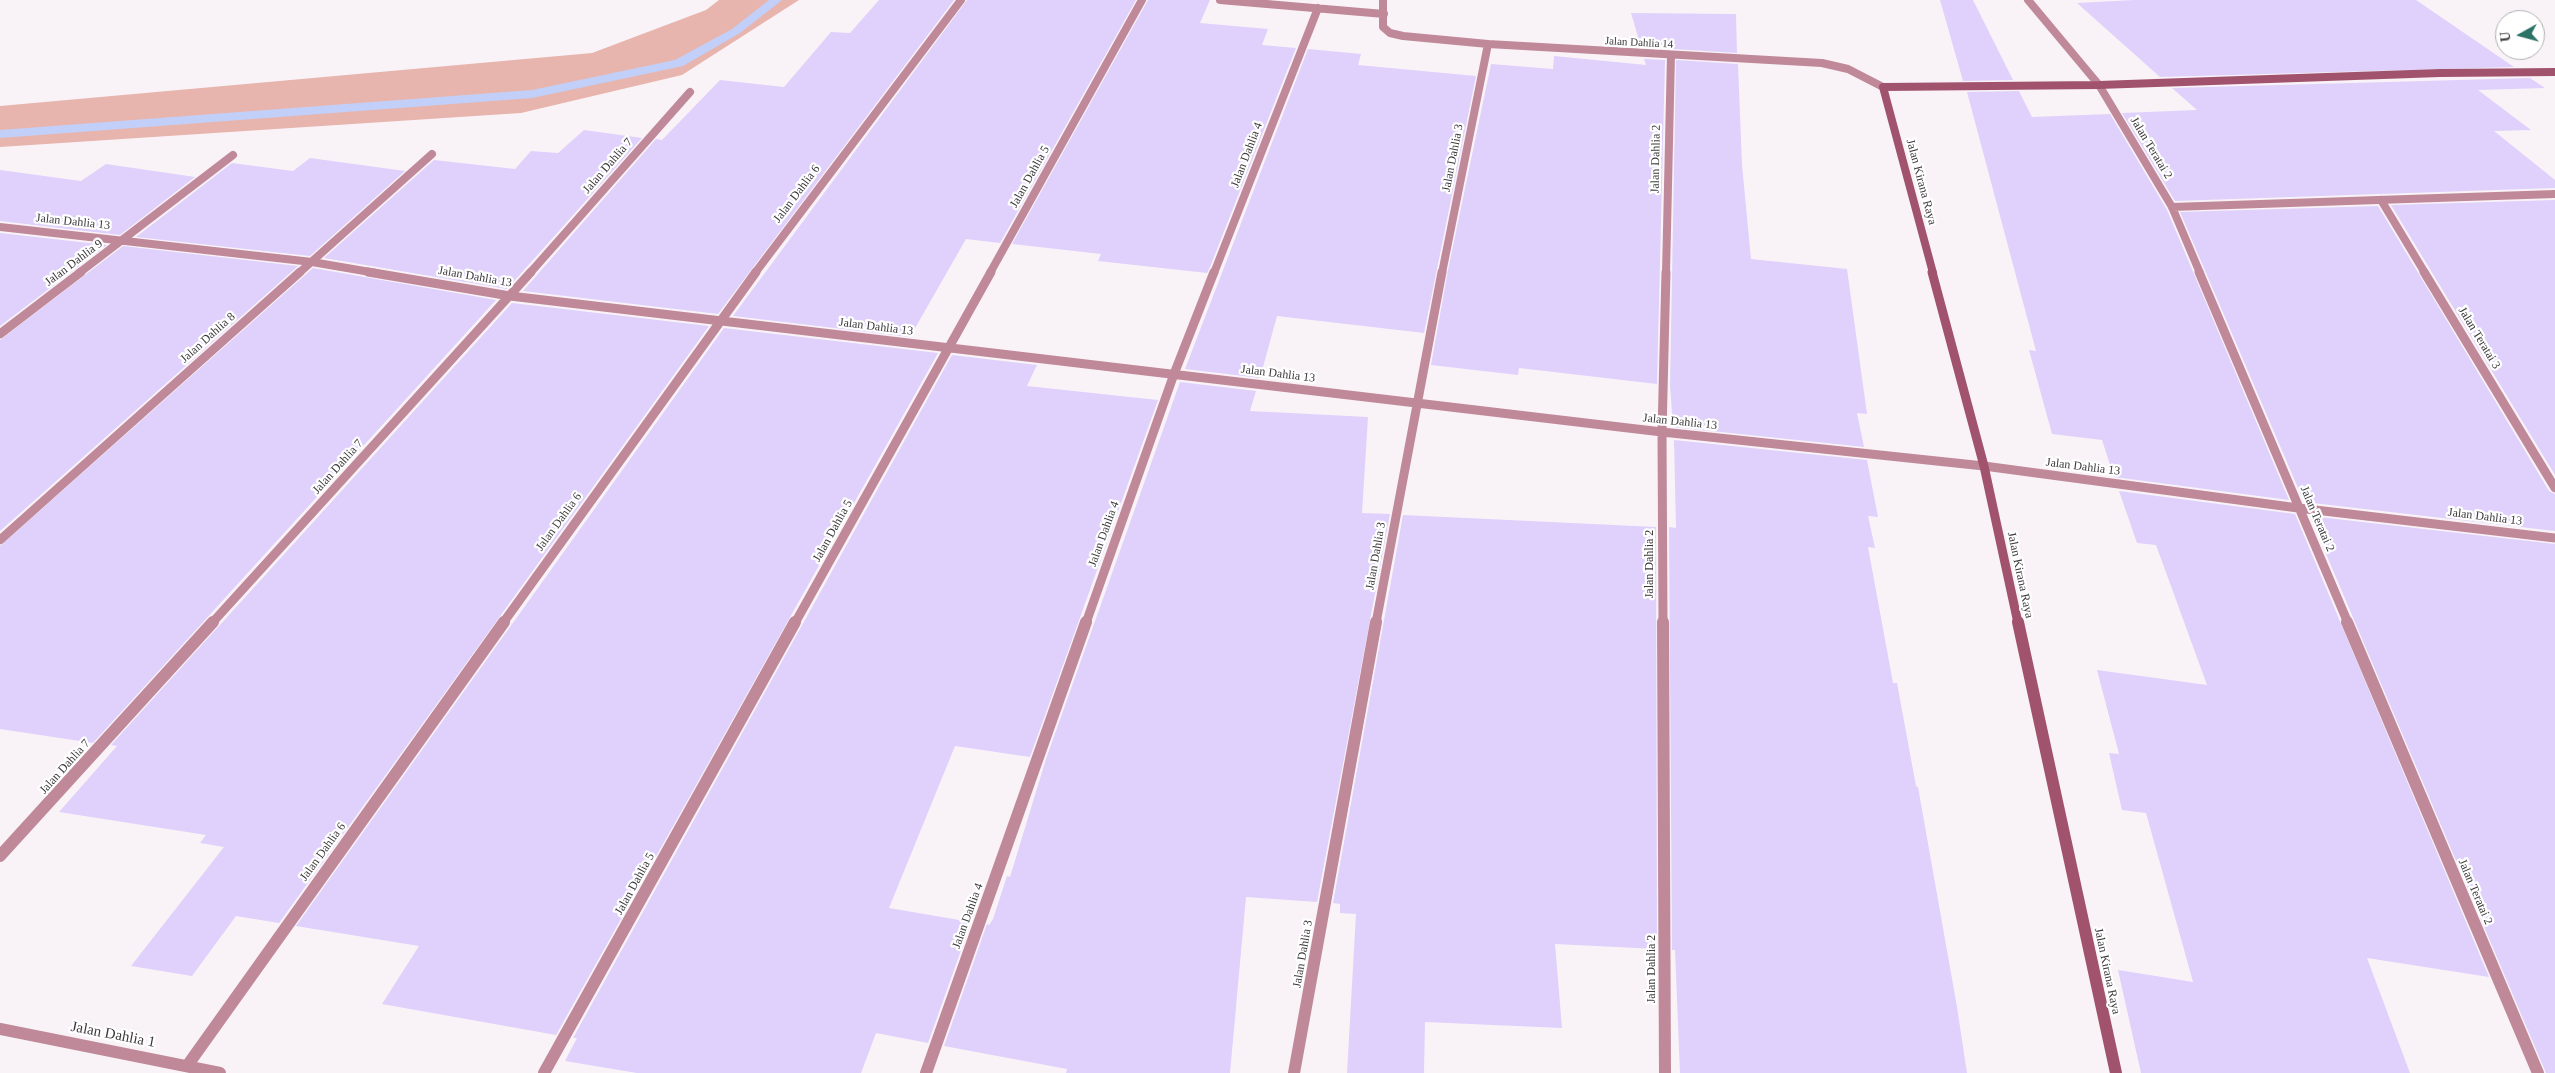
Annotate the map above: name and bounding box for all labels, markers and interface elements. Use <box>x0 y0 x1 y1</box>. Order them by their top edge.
north arrow <box>2495 10 2545 60</box>
text: U <box>2498 31 2514 43</box>
street label: Jalan Dahlia 14 <box>1604 35 1674 51</box>
street label: Jalan Teratai 2 <box>2127 114 2175 182</box>
street label: Jalan Dahlia 4 <box>1228 120 1266 190</box>
street label: Jalan Dahlia 3 <box>1439 123 1467 193</box>
street label: Jalan Dahlia 2 <box>1648 125 1664 193</box>
street label: Jalan Dahlia 7 <box>580 135 636 197</box>
street label: Jalan Kirana Raya <box>1903 138 1939 226</box>
street label: Jalan Dahlia 5 <box>1007 143 1053 211</box>
street label: Jalan Dahlia 6 <box>771 162 823 226</box>
street label: Jalan Dahlia 13 <box>35 211 111 233</box>
street label: Jalan Dahlia 9 <box>42 237 106 289</box>
street label: Jalan Dahlia 13 <box>437 263 513 291</box>
street label: Jalan Teratai 3 <box>2455 304 2503 372</box>
street label: Jalan Dahlia 8 <box>178 310 238 366</box>
street label: Jalan Dahlia 13 <box>838 315 914 339</box>
street label: Jalan Dahlia 13 <box>1240 362 1316 386</box>
street label: Jalan Dahlia 13 <box>1642 411 1718 433</box>
street label: Jalan Dahlia 7 <box>310 437 366 497</box>
street label: Jalan Dahlia 13 <box>2045 455 2121 479</box>
street label: Jalan Teratai 2 <box>2297 484 2337 554</box>
street label: Jalan Dahlia 6 <box>533 490 585 554</box>
street label: Jalan Dahlia 5 <box>810 497 856 565</box>
street label: Jalan Dahlia 4 <box>1085 499 1123 569</box>
street label: Jalan Dahlia 13 <box>2447 505 2523 529</box>
street label: Jalan Dahlia 3 <box>1363 521 1389 591</box>
street label: Jalan Dahlia 2 <box>1643 530 1657 598</box>
street label: Jalan Kirana Raya <box>2004 530 2036 620</box>
street label: Jalan Dahlia 7 <box>37 737 93 797</box>
street label: Jalan Dahlia 6 <box>297 820 349 884</box>
street label: Jalan Dahlia 5 <box>612 850 658 918</box>
street label: Jalan Teratai 2 <box>2455 857 2495 927</box>
street label: Jalan Dahlia 4 <box>949 881 987 951</box>
street label: Jalan Dahlia 3 <box>1290 919 1316 989</box>
street label: Jalan Kirana Raya <box>2091 926 2123 1016</box>
street label: Jalan Dahlia 2 <box>1645 935 1659 1003</box>
street label: Jalan Dahlia 1 <box>69 1018 157 1052</box>

